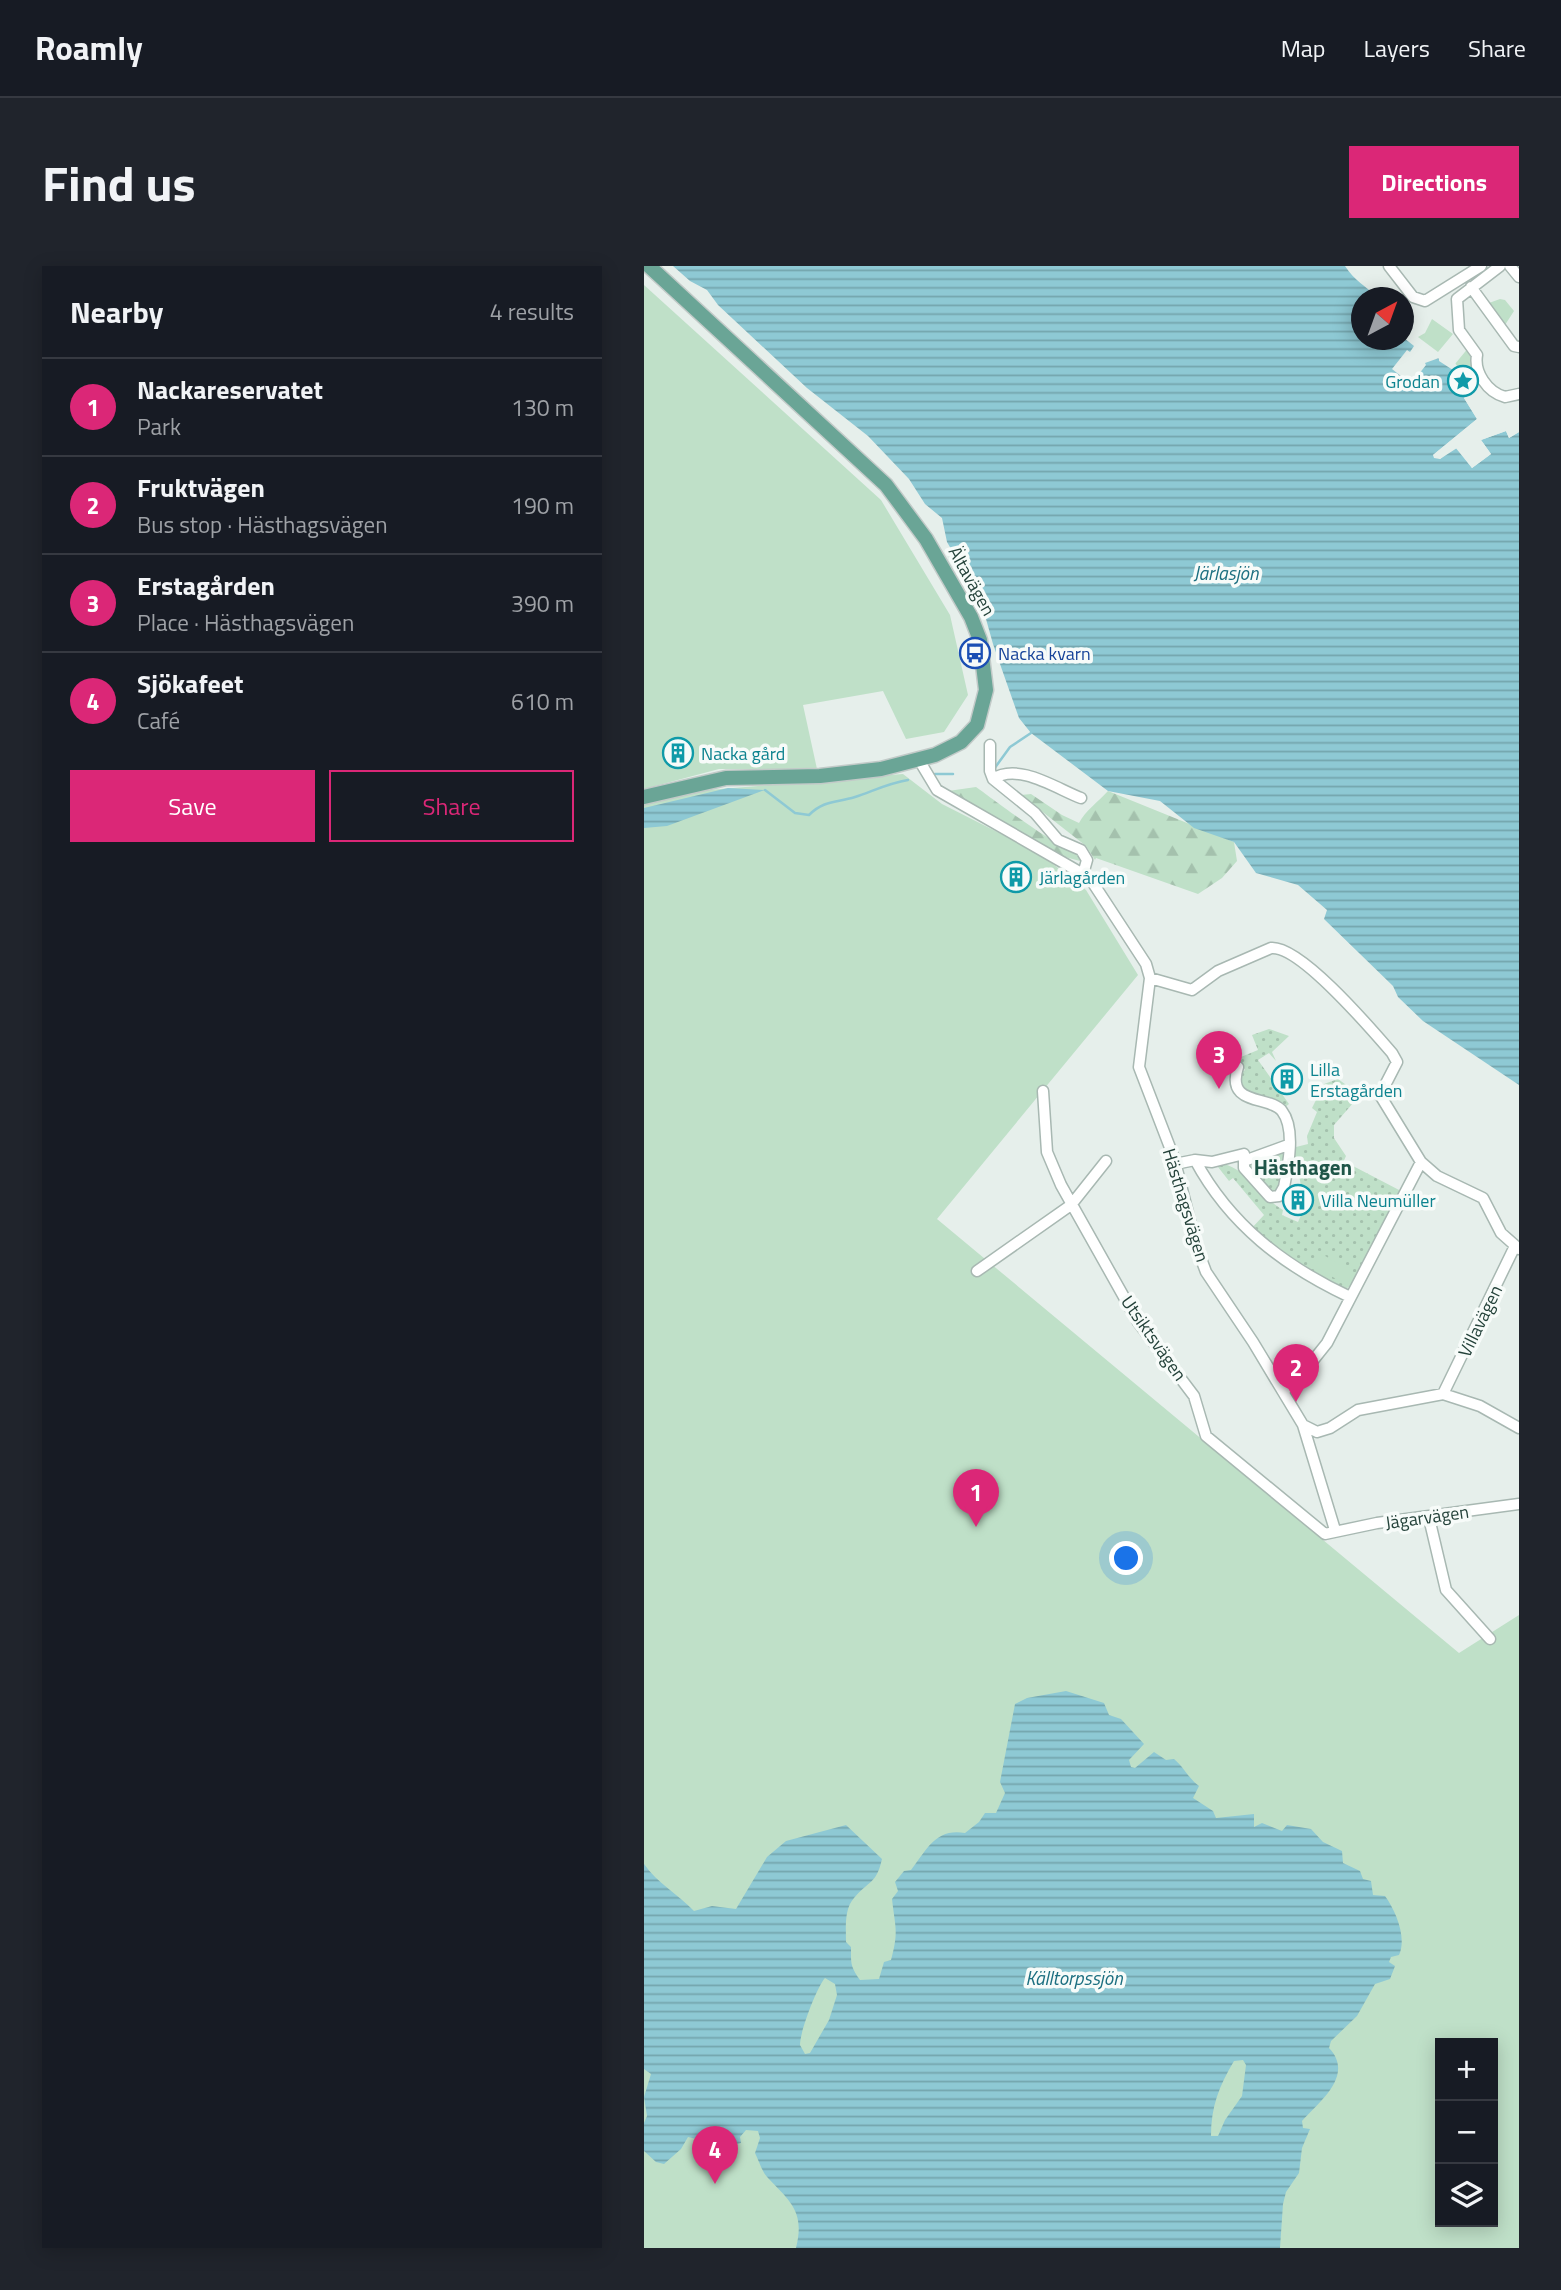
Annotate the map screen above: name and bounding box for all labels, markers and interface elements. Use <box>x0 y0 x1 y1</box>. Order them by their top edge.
text: Roamly <box>35 23 143 73</box>
text: Map <box>1281 30 1326 66</box>
text: Layers <box>1364 30 1430 66</box>
text: Share <box>1468 30 1526 66</box>
text: Find us <box>42 145 196 220</box>
button: Directions <box>1349 146 1519 218</box>
north arrow <box>1351 287 1414 350</box>
text: Nearby <box>70 289 163 335</box>
text: 4 results <box>490 294 574 329</box>
place icon: Grodan <box>1446 364 1480 398</box>
place label: Grodan <box>1385 368 1440 395</box>
text: Nackareservatet <box>137 370 323 409</box>
text: 1 <box>87 390 99 425</box>
text: 130 m <box>511 390 574 425</box>
text: Park <box>137 409 181 444</box>
text: Fruktvägen <box>137 468 265 507</box>
text: 2 <box>87 488 99 523</box>
text: 190 m <box>511 488 574 523</box>
text: Bus stop · Hästhagsvägen <box>137 507 388 542</box>
street label: Ältavägen <box>942 541 1002 621</box>
water label: Järlasjön <box>1194 558 1259 587</box>
text: Erstagården <box>137 566 275 605</box>
text: 3 <box>87 586 99 621</box>
text: 390 m <box>511 586 574 621</box>
text: Place · Hästhagsvägen <box>137 605 354 640</box>
bus stop icon: Nacka kvarn <box>958 636 992 670</box>
place label: Nacka kvarn <box>998 640 1091 667</box>
text: Sjökafeet <box>137 664 244 703</box>
text: 4 <box>87 684 99 719</box>
text: 610 m <box>511 684 574 719</box>
text: Café <box>137 703 180 738</box>
building icon: Nacka gård <box>661 736 695 770</box>
place label: Nacka gård <box>701 740 785 767</box>
button: Save <box>70 770 315 842</box>
button: Share <box>329 770 574 842</box>
building icon: Järlagården <box>999 860 1033 894</box>
place label: Järlagården <box>1039 864 1125 891</box>
pin: 3 <box>1196 1031 1242 1089</box>
place label: Lilla Erstagården <box>1310 1056 1402 1104</box>
building icon: Lilla Erstagården <box>1270 1062 1304 1096</box>
street label: Hästhagsvägen <box>1156 1145 1216 1265</box>
district label: Hästhagen <box>1254 1151 1352 1183</box>
building icon: Villa Neumüller <box>1281 1183 1315 1217</box>
place label: Villa Neumüller <box>1321 1187 1436 1214</box>
street label: Villavägen <box>1451 1280 1509 1362</box>
street label: Utsiktsvägen <box>1115 1290 1193 1386</box>
pin: 2 <box>1273 1344 1319 1402</box>
pin: 1 <box>953 1469 999 1527</box>
street label: Jägarvägen <box>1383 1498 1471 1536</box>
your location <box>1109 1541 1143 1575</box>
water label: Källtorpssjön <box>1025 1963 1123 1992</box>
map controls <box>1435 2038 1498 2227</box>
button: + <box>1435 2038 1498 2101</box>
button: − <box>1435 2101 1498 2164</box>
pin: 4 <box>692 2126 738 2184</box>
button: layers <box>1435 2164 1498 2227</box>

